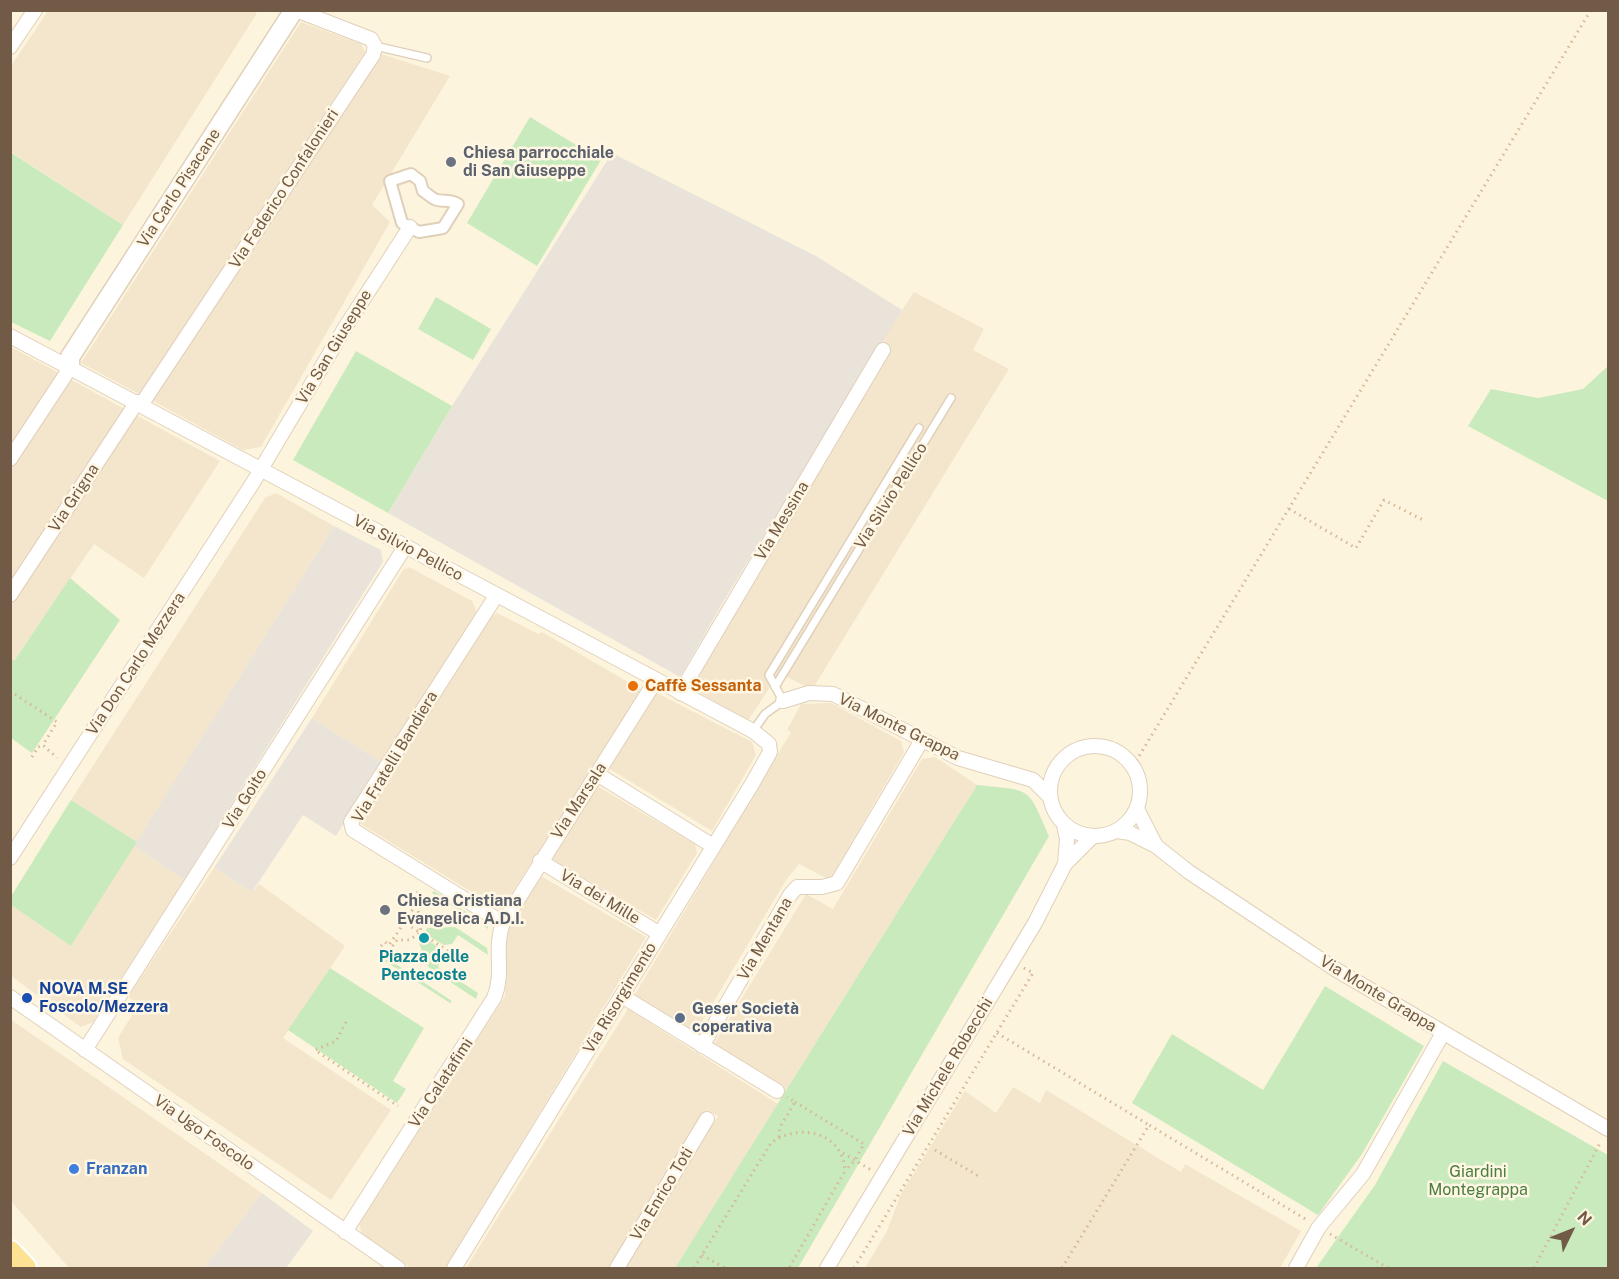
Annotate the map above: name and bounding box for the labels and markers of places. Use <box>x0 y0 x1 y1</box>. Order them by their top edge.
place label: Chiesa parrocchiale di San Giuseppe <box>463 143 614 181</box>
marker: Chiesa parrocchiale di San Giuseppe <box>444 155 458 169</box>
place label: Caffè Sessanta <box>645 676 762 696</box>
marker: Caffè Sessanta <box>626 679 640 693</box>
place label: Chiesa Cristiana Evangelica A.D.I. <box>397 891 524 929</box>
marker: Chiesa Cristiana Evangelica A.D.I. <box>378 903 392 917</box>
marker: Piazza delle Pentecoste <box>417 931 431 945</box>
place label: Piazza delle Pentecoste <box>379 947 469 985</box>
place label: NOVA M.SE Foscolo/Mezzera <box>39 979 168 1017</box>
marker: NOVA M.SE Foscolo/Mezzera <box>20 991 34 1005</box>
place label: Geser Società coperativa <box>692 999 799 1037</box>
marker: Geser Società coperativa <box>673 1011 687 1025</box>
place label: Franzan <box>86 1159 147 1179</box>
marker: Franzan <box>67 1162 81 1176</box>

